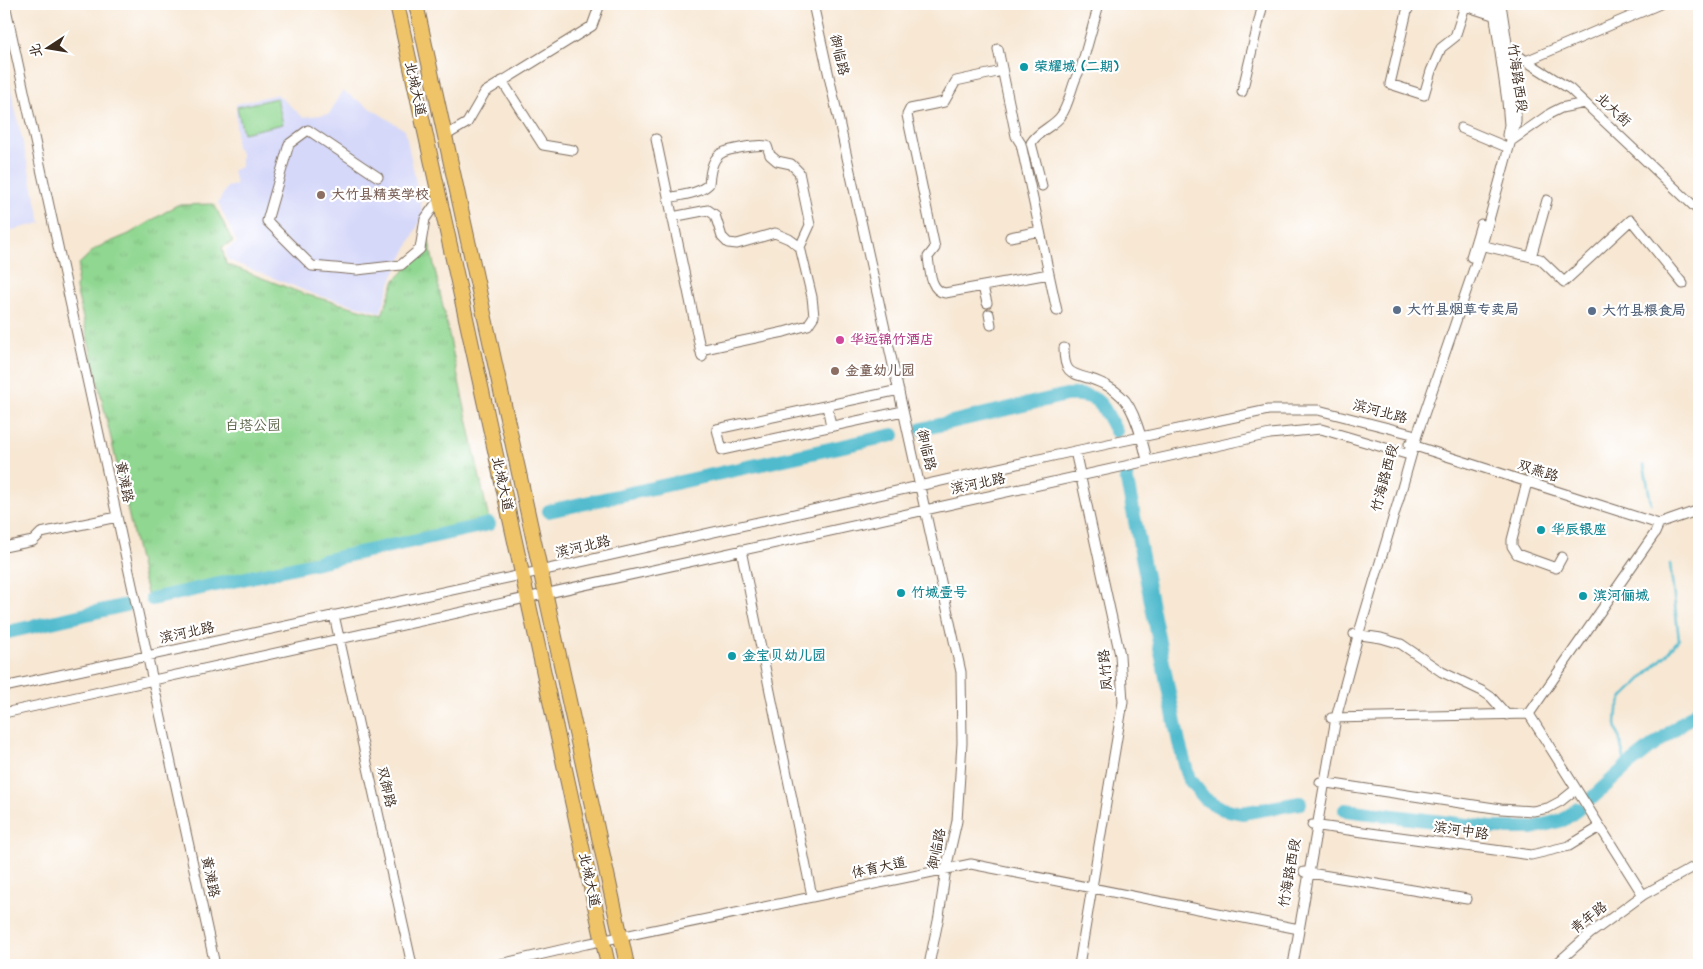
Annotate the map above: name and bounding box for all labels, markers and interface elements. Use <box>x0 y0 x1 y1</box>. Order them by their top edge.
north arrow <box>22 22 72 72</box>
street label: 御临路 <box>825 32 853 78</box>
text: 北 <box>25 42 47 59</box>
street label: 竹海路西段 <box>1502 42 1532 114</box>
place label: 荣耀城 (二期) <box>1034 57 1119 77</box>
street label: 北城大道 <box>399 60 431 118</box>
marker: 荣耀城 (二期) <box>1018 61 1030 73</box>
street label: 北大街 <box>1591 88 1635 132</box>
place label: 大竹县精英学校 <box>331 185 429 205</box>
marker: 大竹县精英学校 <box>315 189 327 201</box>
place label: 大竹县烟草专卖局 <box>1407 300 1519 320</box>
place label: 大竹县粮食局 <box>1602 301 1686 321</box>
marker: 大竹县烟草专卖局 <box>1391 304 1403 316</box>
marker: 大竹县粮食局 <box>1586 305 1598 317</box>
place label: 华远锦竹酒店 <box>850 330 934 350</box>
marker: 华远锦竹酒店 <box>834 334 846 346</box>
place label: 金童幼儿园 <box>845 361 915 381</box>
marker: 金童幼儿园 <box>829 365 841 377</box>
street label: 滨河北路 <box>1350 395 1410 429</box>
park label: 白塔公园 <box>225 416 281 436</box>
street label: 御临路 <box>912 427 940 473</box>
street label: 竹海路西段 <box>1366 442 1404 514</box>
street label: 北城大道 <box>486 455 518 513</box>
street label: 双燕路 <box>1515 455 1561 487</box>
street label: 黄滩路 <box>110 459 138 505</box>
street label: 滨河北路 <box>949 468 1007 500</box>
place label: 华辰银座 <box>1551 520 1607 540</box>
marker: 华辰银座 <box>1535 524 1547 536</box>
street label: 滨河北路 <box>553 531 613 563</box>
place label: 竹城壹号 <box>911 583 967 603</box>
place label: 滨河俪城 <box>1593 586 1649 606</box>
marker: 竹城壹号 <box>895 587 907 599</box>
marker: 滨河俪城 <box>1577 590 1589 602</box>
street label: 滨河北路 <box>158 617 216 649</box>
place label: 金宝贝幼儿园 <box>742 646 826 666</box>
street label: 凤竹路 <box>1094 648 1118 692</box>
marker: 金宝贝幼儿园 <box>726 650 738 662</box>
street label: 双御路 <box>372 764 400 810</box>
street label: 滨河中路 <box>1432 817 1490 845</box>
street label: 御临路 <box>923 826 951 872</box>
street label: 竹海路西段 <box>1274 837 1306 909</box>
street label: 北城大道 <box>573 851 605 909</box>
street label: 体育大道 <box>850 852 908 884</box>
street label: 黄滩路 <box>196 854 224 900</box>
street label: 青年路 <box>1566 897 1612 939</box>

